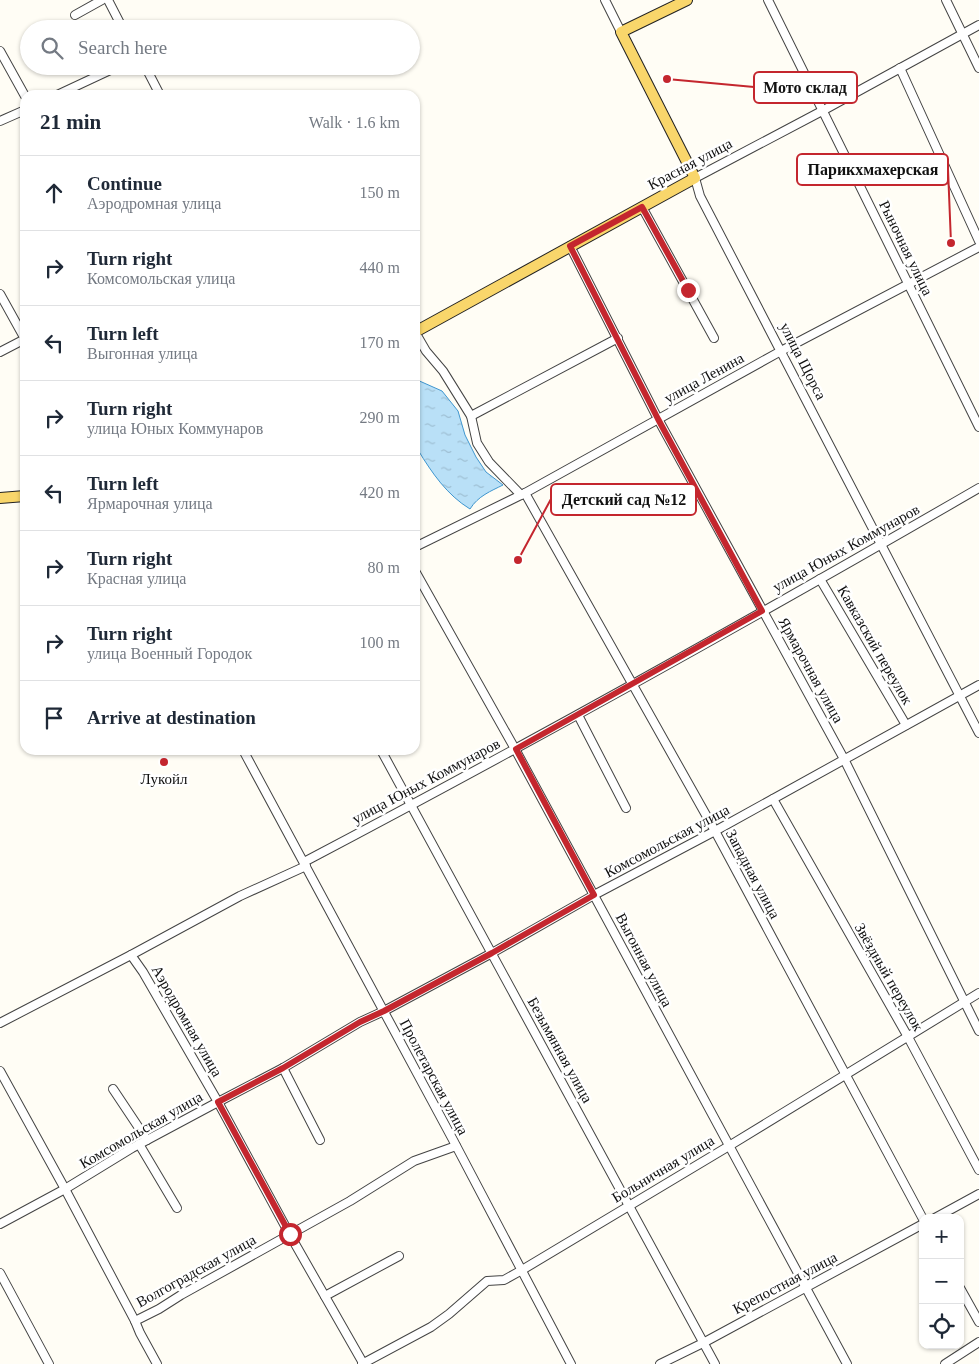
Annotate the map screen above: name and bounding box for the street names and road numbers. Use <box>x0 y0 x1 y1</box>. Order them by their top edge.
street label: Красная улица <box>645 135 735 193</box>
street label: Рыночная улица <box>876 198 936 298</box>
street label: улица Щорса <box>777 320 829 403</box>
street label: улица Ленина <box>662 349 747 406</box>
street label: улица Юных Коммунаров <box>770 501 922 595</box>
street label: Кавказский переулок <box>834 583 916 708</box>
street label: Ярмарочная улица <box>775 615 847 726</box>
street label: улица Юных Коммунаров <box>349 735 503 827</box>
street label: Комсомольская улица <box>602 801 732 881</box>
street label: Западная улица <box>723 827 783 922</box>
street label: Выгонная улица <box>613 910 676 1010</box>
street label: Звёздный переулок <box>852 920 927 1034</box>
street label: Аэродромная улица <box>149 962 226 1080</box>
street label: Безымянная улица <box>524 994 596 1106</box>
street label: Пролетарская улица <box>397 1016 471 1138</box>
street label: Комсомольская улица <box>77 1088 205 1172</box>
street label: Больничная улица <box>609 1132 717 1206</box>
street label: Волгоградская улица <box>133 1231 259 1310</box>
street label: Крепостная улица <box>730 1249 840 1317</box>

